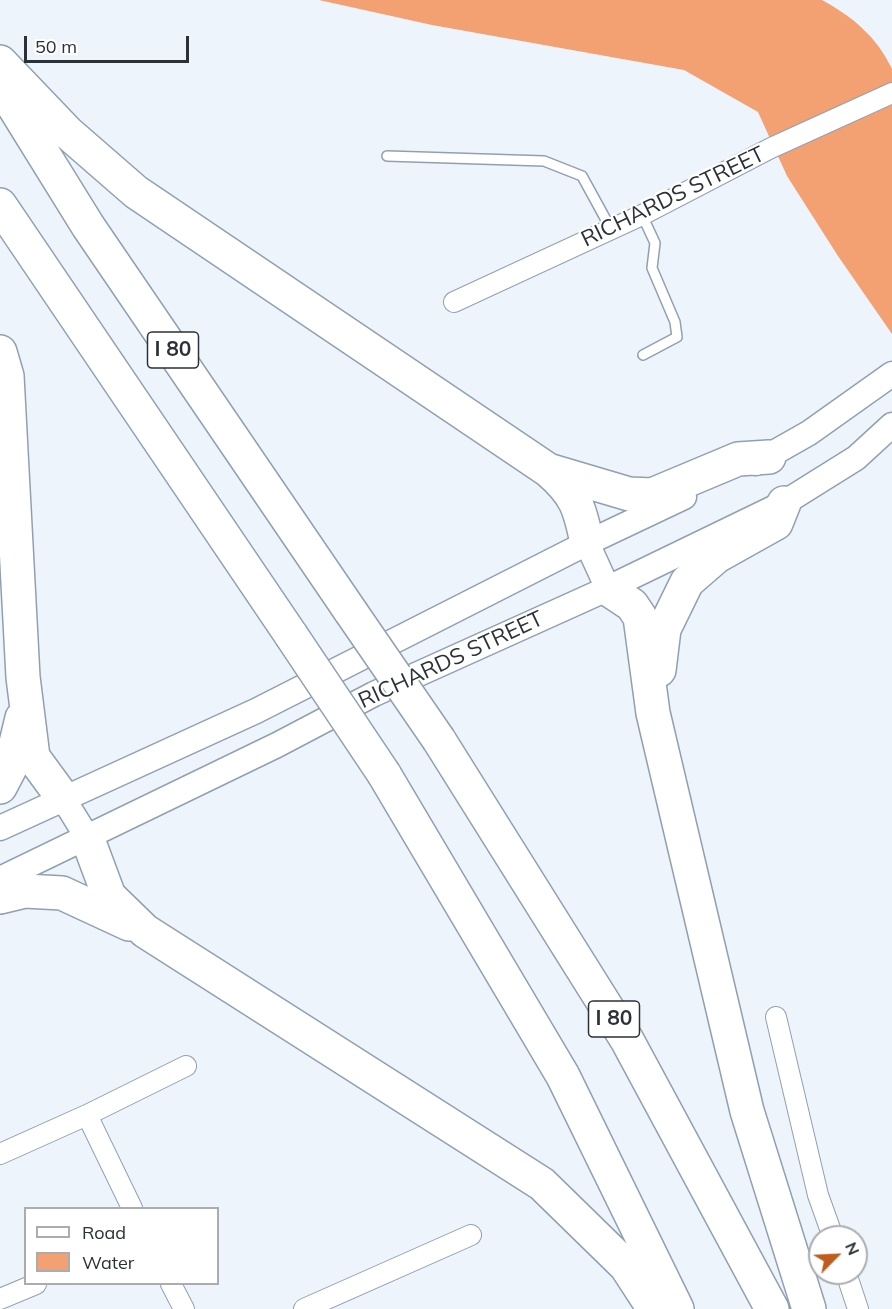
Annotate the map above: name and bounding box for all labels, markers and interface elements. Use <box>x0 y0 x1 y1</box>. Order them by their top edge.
scale bar <box>27 24 192 62</box>
text: 50 m <box>35 35 77 58</box>
street label: RICHARDS STREET <box>577 141 769 253</box>
road number: I 80 <box>148 332 198 368</box>
street label: RICHARDS STREET <box>354 606 548 714</box>
road number: I 80 <box>588 1001 640 1037</box>
legend <box>24 1207 219 1285</box>
text: Road <box>82 1221 126 1244</box>
north arrow <box>808 1225 868 1285</box>
text: N <box>841 1239 864 1258</box>
text: Water <box>82 1251 134 1274</box>

